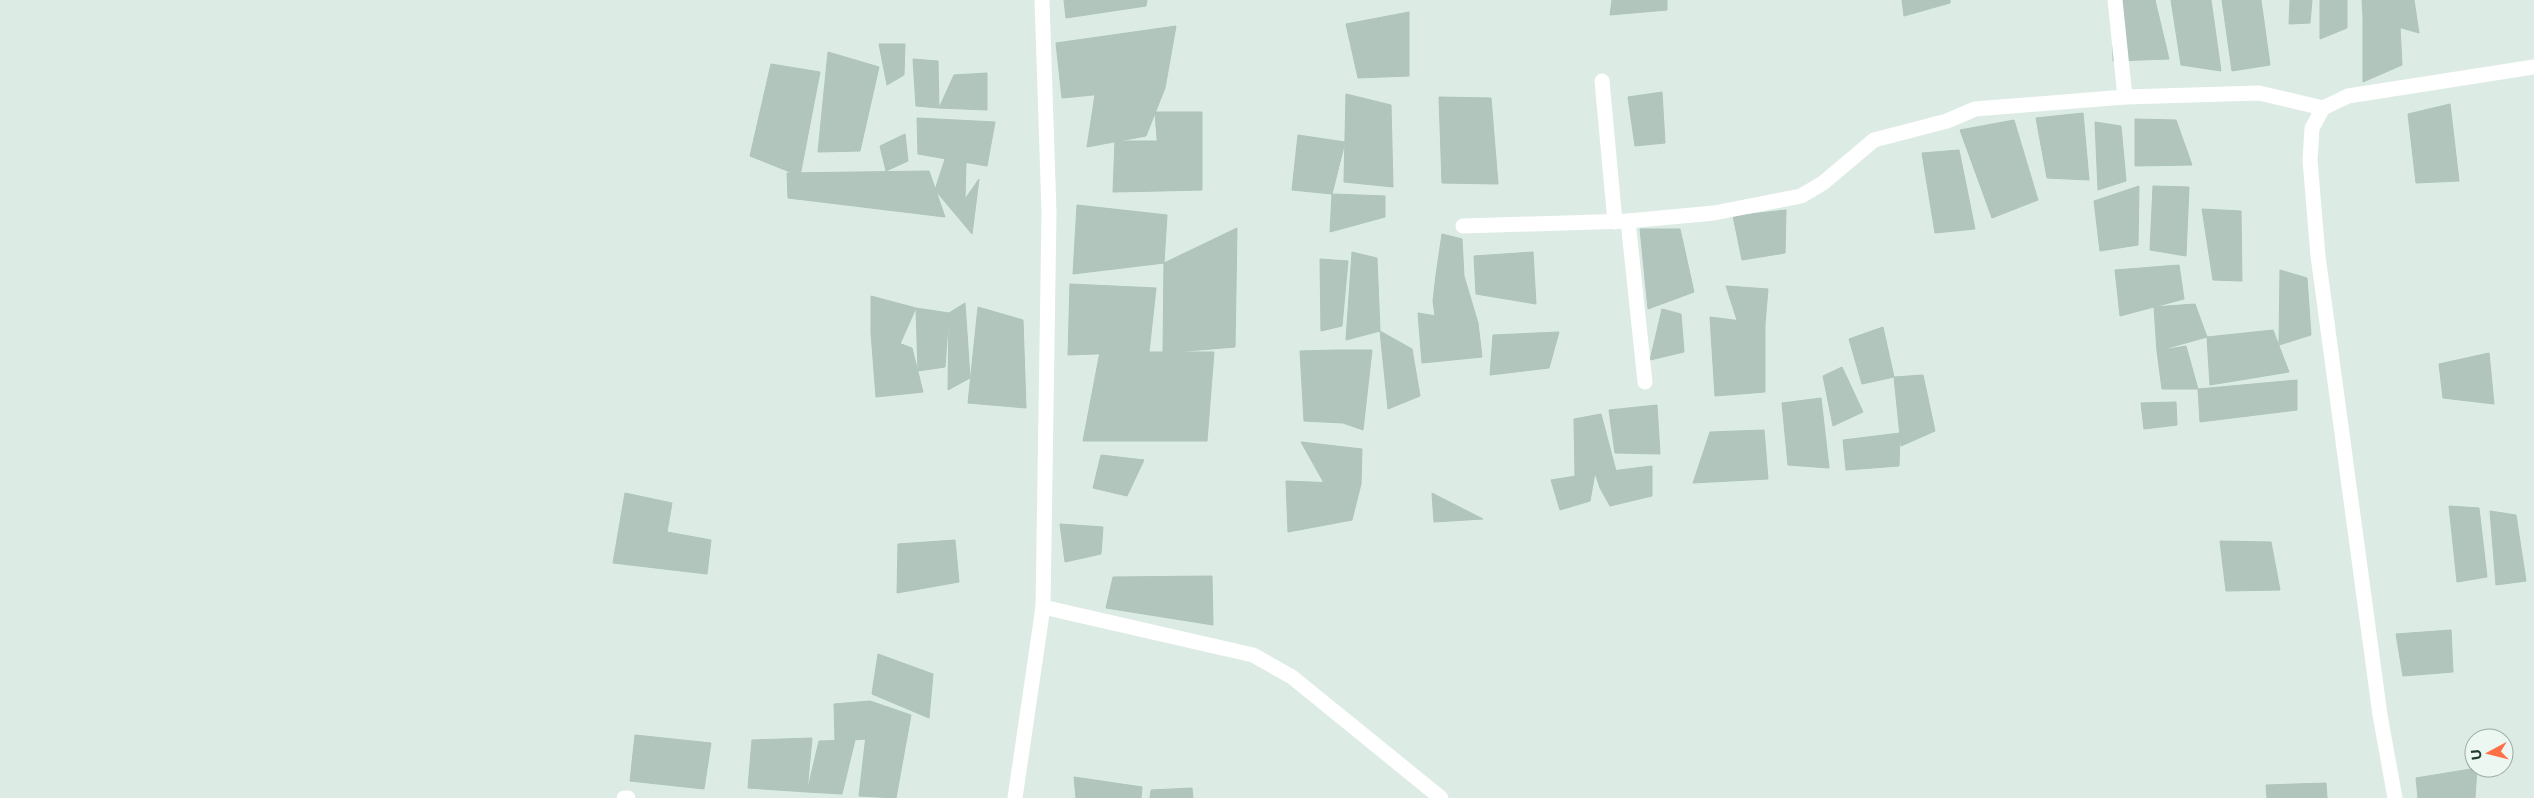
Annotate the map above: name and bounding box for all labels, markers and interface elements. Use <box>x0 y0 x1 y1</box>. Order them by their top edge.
north arrow <box>2464 728 2514 778</box>
text: U <box>2466 748 2486 761</box>

